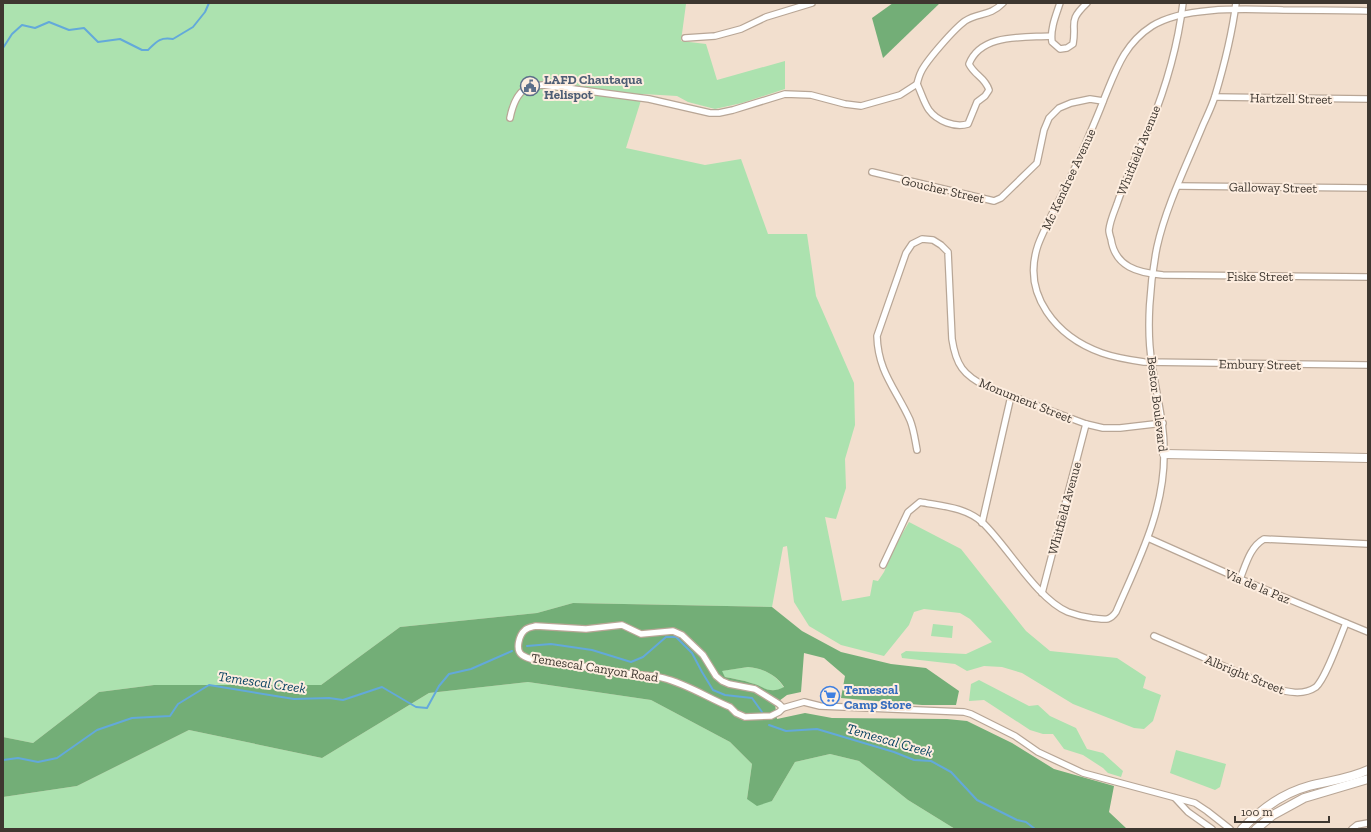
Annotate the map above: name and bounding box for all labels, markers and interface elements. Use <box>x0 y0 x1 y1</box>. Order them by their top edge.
place label: LAFD Chautaqua Helispot <box>544 72 643 102</box>
public building icon: LAFD Chautaqua Helispot <box>519 75 541 97</box>
street label: Hartzell Street <box>1250 90 1333 107</box>
street label: Whitfield Avenue <box>1114 103 1163 197</box>
street label: Mc Kendree Avenue <box>1038 126 1099 232</box>
street label: Goucher Street <box>900 173 986 206</box>
street label: Galloway Street <box>1229 179 1317 196</box>
street label: Fiske Street <box>1227 269 1293 284</box>
street label: Bestor Boulevard <box>1144 356 1171 453</box>
street label: Embury Street <box>1219 356 1301 373</box>
street label: Monument Street <box>977 375 1075 426</box>
street label: Whitfield Avenue <box>1045 460 1084 556</box>
street label: Via de la Paz <box>1222 566 1293 607</box>
street label: Temescal Canyon Road <box>530 650 660 685</box>
street label: Albright Street <box>1203 652 1287 697</box>
water label: Temescal Creek <box>217 668 307 697</box>
place label: Temescal Camp Store <box>844 682 912 712</box>
supermarket icon: Temescal Camp Store <box>819 685 841 707</box>
water label: Temescal Creek <box>845 720 935 761</box>
scale bar <box>1235 798 1329 824</box>
text: 100 m <box>1241 805 1273 819</box>

